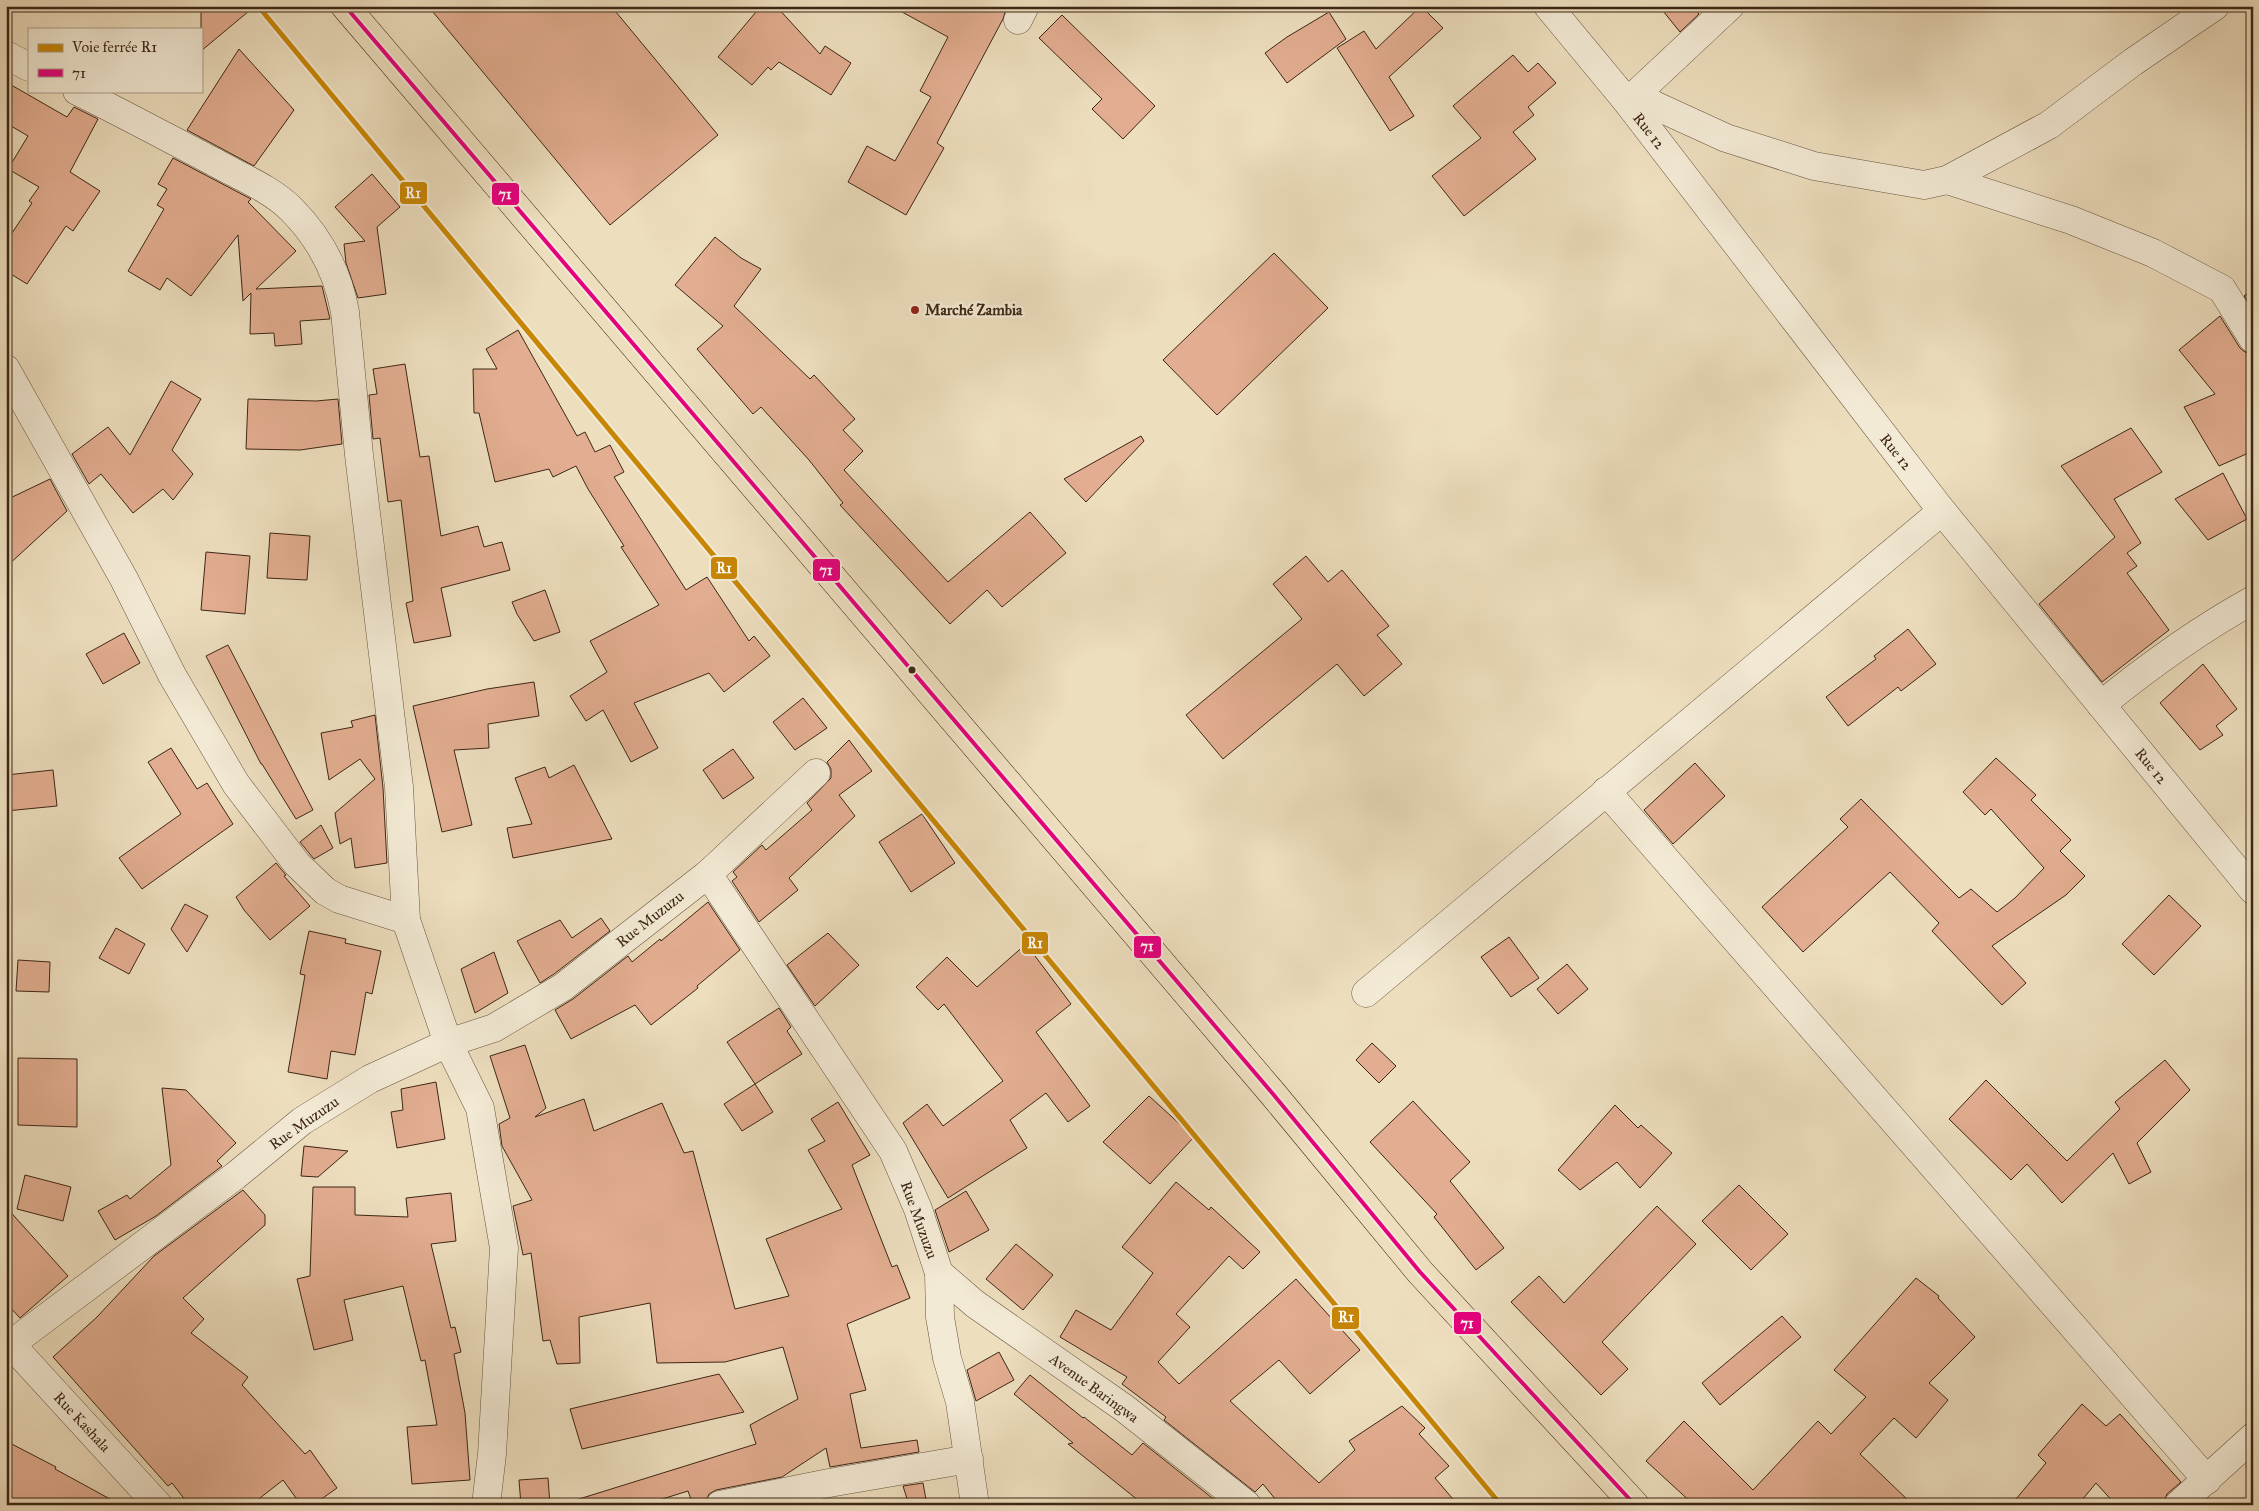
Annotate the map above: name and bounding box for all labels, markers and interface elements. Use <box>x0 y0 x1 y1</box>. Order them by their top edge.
legend <box>28 28 202 92</box>
text: Voie ferrée R1 <box>71 38 157 56</box>
text: 71 <box>72 64 86 82</box>
street label: Rue 12 <box>1629 109 1669 153</box>
line badge: R1 <box>399 181 428 205</box>
line badge: 71 <box>491 182 520 206</box>
text: R1 <box>405 185 421 202</box>
text: 71 <box>498 186 512 203</box>
place label: Marché Zambia <box>925 301 1023 319</box>
marker: Marché Zambia <box>909 304 921 316</box>
street label: Rue 12 <box>1876 430 1916 474</box>
line badge: R1 <box>710 556 738 580</box>
line badge: 71 <box>812 558 841 582</box>
text: R1 <box>716 560 732 577</box>
text: 71 <box>819 562 833 579</box>
unlabelled marker <box>907 665 917 675</box>
street label: Rue 12 <box>2131 744 2171 788</box>
street label: Rue Muzuzu <box>613 887 687 951</box>
line badge: R1 <box>1021 931 1049 955</box>
text: R1 <box>1027 935 1043 952</box>
line badge: 71 <box>1133 935 1162 959</box>
text: 71 <box>1140 938 1154 955</box>
street label: Rue Muzuzu <box>266 1092 342 1154</box>
street label: Rue Muzuzu <box>897 1179 941 1261</box>
line badge: R1 <box>1331 1306 1360 1330</box>
text: R1 <box>1338 1309 1354 1326</box>
line badge: 71 <box>1453 1311 1482 1335</box>
text: 71 <box>1460 1315 1474 1332</box>
street label: Avenue Baringwa <box>1045 1349 1143 1427</box>
street label: Rue Kashala <box>50 1388 115 1456</box>

